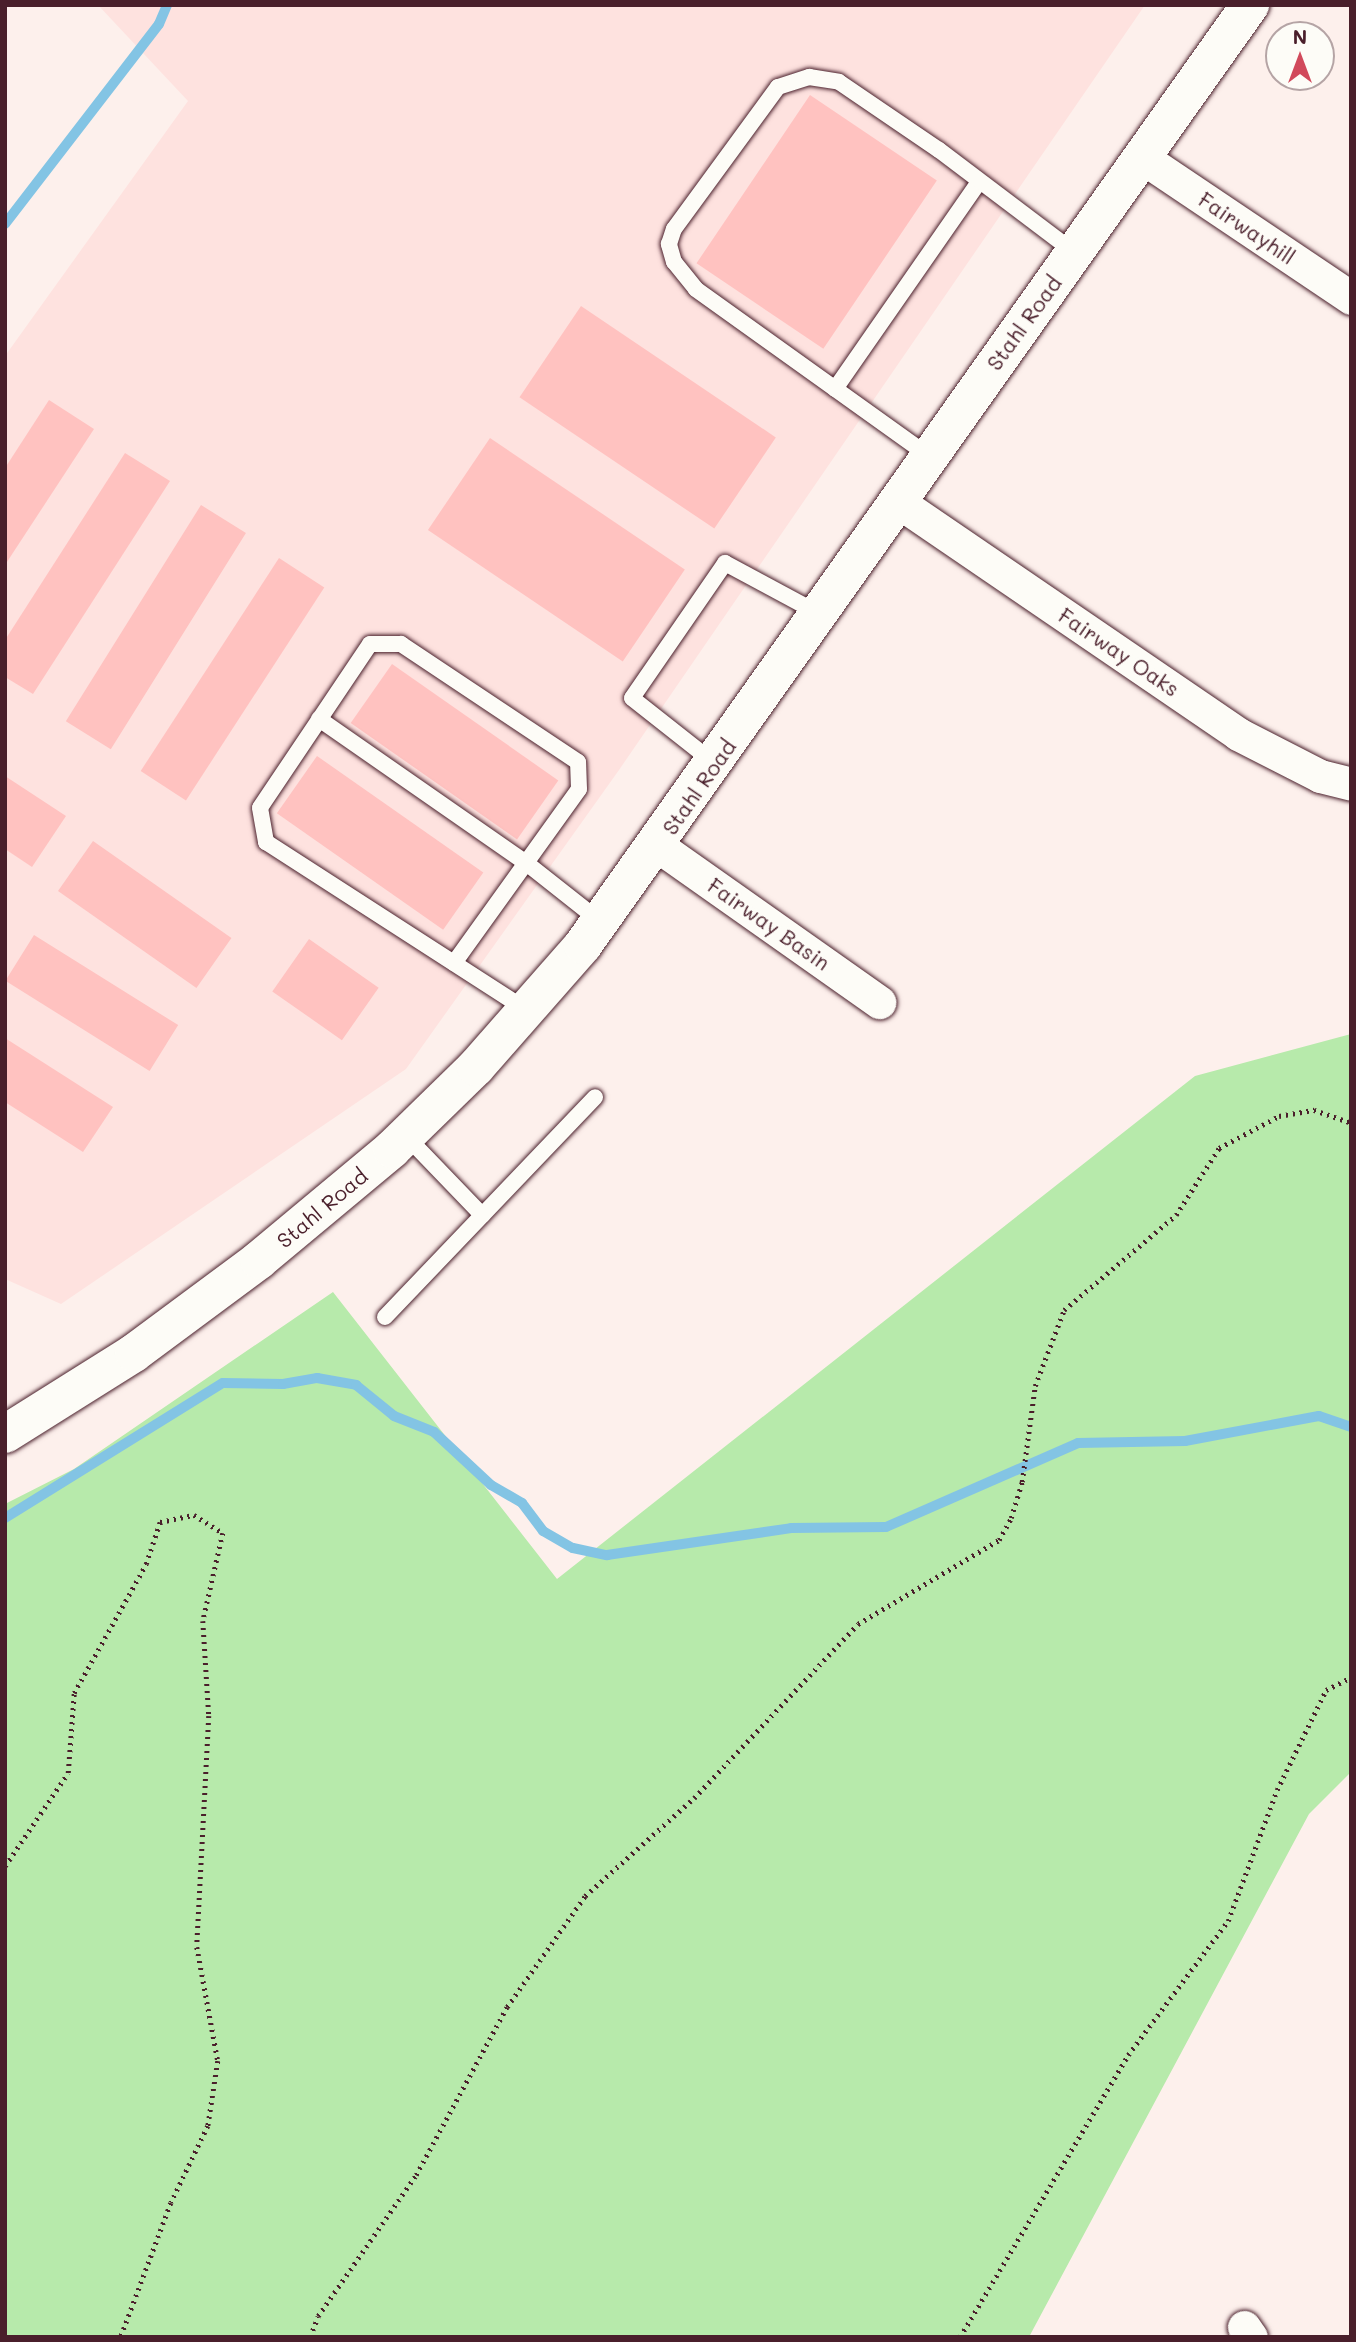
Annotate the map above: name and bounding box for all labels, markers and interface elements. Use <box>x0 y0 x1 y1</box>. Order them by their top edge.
north arrow <box>1265 21 1335 91</box>
text: N <box>1293 24 1307 49</box>
street label: Fairwayhill <box>1194 187 1300 269</box>
street label: Stahl Road <box>981 271 1067 375</box>
street label: Fairway Oaks <box>1054 602 1184 702</box>
street label: Stahl Road <box>657 735 741 839</box>
street label: Fairway Basin <box>703 873 835 975</box>
street label: Stahl Road <box>272 1163 372 1253</box>

